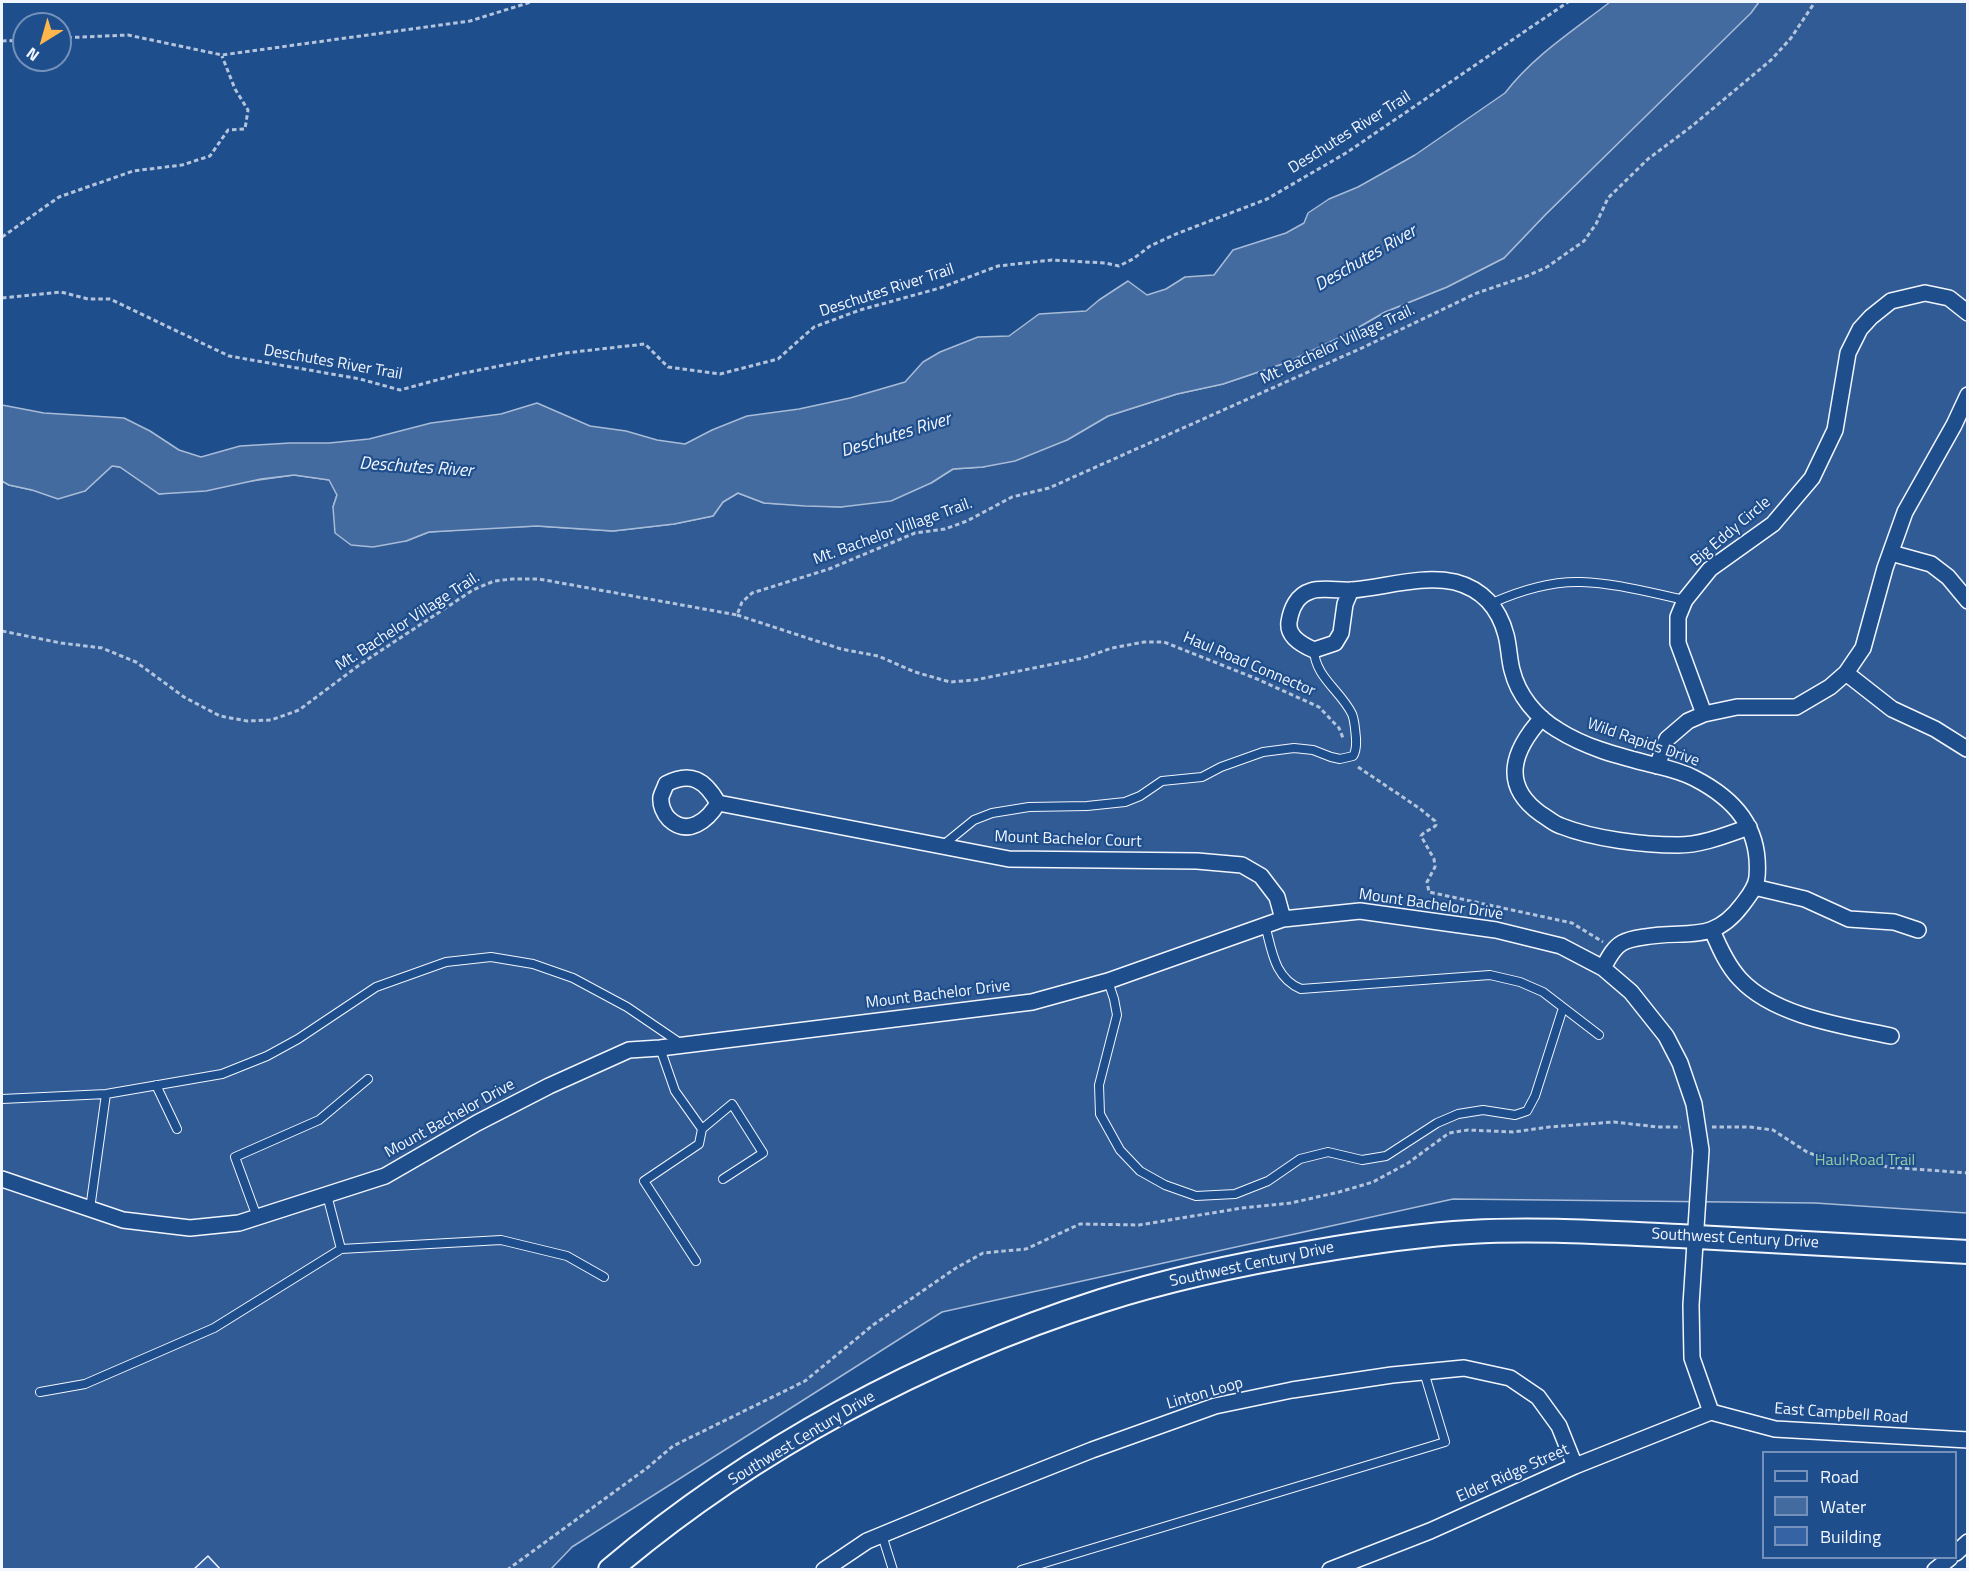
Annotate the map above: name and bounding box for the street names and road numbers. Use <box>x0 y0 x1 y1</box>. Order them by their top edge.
street label: Deschutes River Trail <box>1285 88 1415 178</box>
street label: Deschutes River Trail <box>817 260 957 322</box>
street label: Mt. Bachelor Village Trail. <box>1258 301 1418 389</box>
street label: Deschutes River Trail <box>262 341 404 385</box>
street label: Big Eddy Circle <box>1687 493 1775 571</box>
street label: Mt. Bachelor Village Trail. <box>811 494 975 570</box>
street label: Mt. Bachelor Village Trail. <box>332 568 484 676</box>
street label: Haul Road Connector <box>1180 629 1318 701</box>
street label: Wild Rapids Drive <box>1584 715 1702 771</box>
street label: Mount Bachelor Court <box>994 828 1142 852</box>
street label: Mount Bachelor Drive <box>1358 885 1504 925</box>
street label: Mount Bachelor Drive <box>865 977 1011 1013</box>
street label: Mount Bachelor Drive <box>382 1075 518 1163</box>
street label: Southwest Century Drive <box>1651 1225 1819 1253</box>
street label: Southwest Century Drive <box>1168 1238 1336 1292</box>
street label: Linton Loop <box>1164 1374 1246 1414</box>
street label: Southwest Century Drive <box>725 1388 879 1490</box>
street label: East Campbell Road <box>1773 1400 1909 1428</box>
street label: Elder Ridge Street <box>1454 1441 1572 1507</box>

